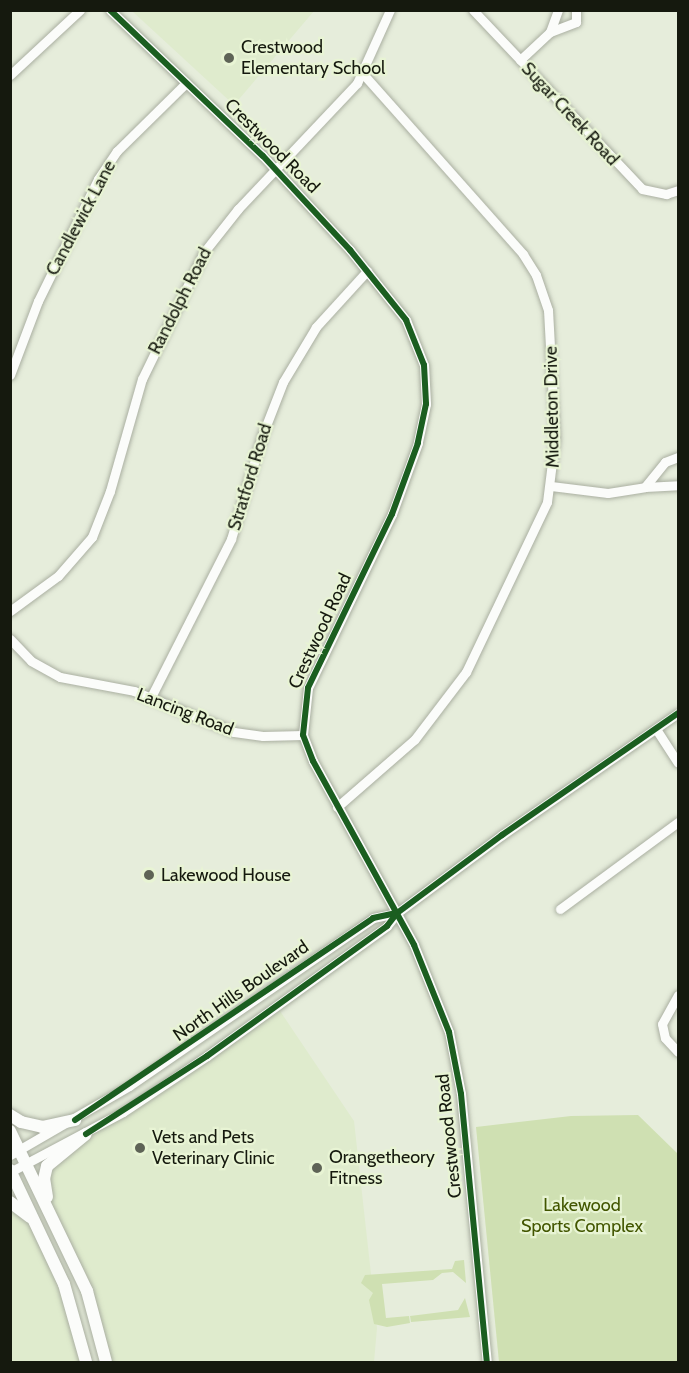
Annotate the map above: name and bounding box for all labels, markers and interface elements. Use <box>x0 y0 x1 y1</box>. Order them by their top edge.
place label: Crestwood Elementary School <box>241 37 385 80</box>
marker: Crestwood Elementary School <box>222 51 236 65</box>
street label: Sugar Creek Road <box>517 58 623 170</box>
street label: Crestwood Road <box>220 94 324 198</box>
street label: Candlewick Lane <box>42 157 120 279</box>
street label: Randolph Road <box>144 244 216 358</box>
street label: Middleton Drive <box>540 346 564 468</box>
street label: Stratford Road <box>224 421 276 533</box>
street label: Crestwood Road <box>284 570 356 692</box>
street label: Lancing Road <box>134 684 236 740</box>
place label: Lakewood House <box>161 864 291 886</box>
marker: Lakewood House <box>142 868 156 882</box>
street label: North Hills Boulevard <box>169 936 313 1046</box>
street label: Crestwood Road <box>432 1073 466 1199</box>
place label: Vets and Pets Veterinary Clinic <box>152 1127 275 1170</box>
marker: Vets and Pets Veterinary Clinic <box>133 1141 147 1155</box>
place label: Orangetheory Fitness <box>329 1147 435 1190</box>
marker: Orangetheory Fitness <box>310 1161 324 1175</box>
park label: Lakewood Sports Complex <box>521 1195 643 1238</box>

